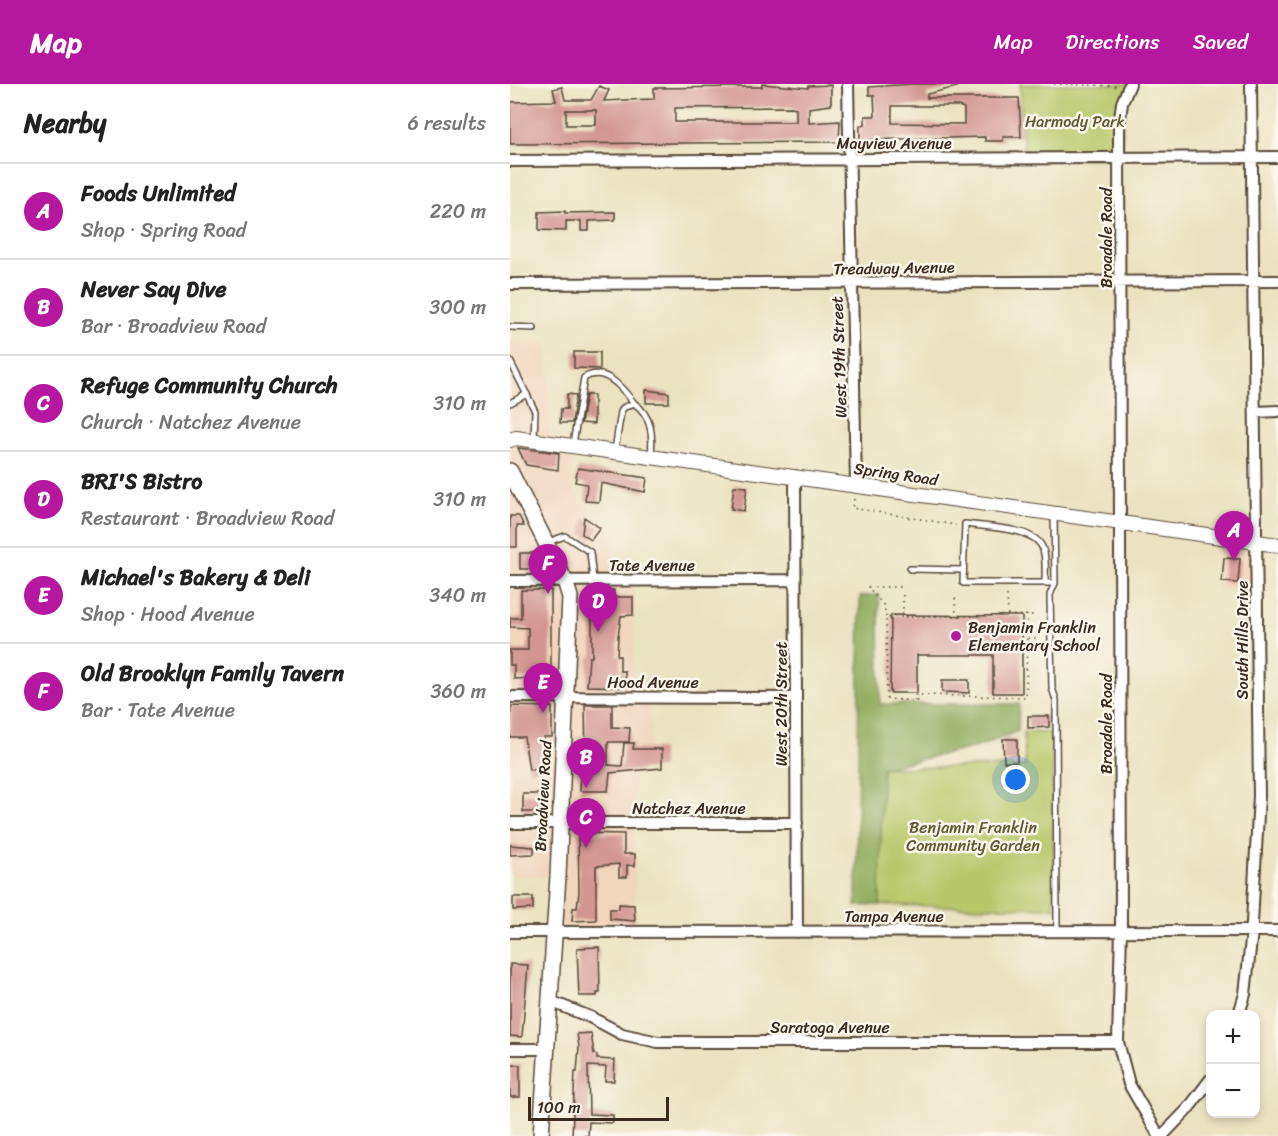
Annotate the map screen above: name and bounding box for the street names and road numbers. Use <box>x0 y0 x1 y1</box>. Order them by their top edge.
street label: Mayview Avenue <box>836 129 952 158</box>
street label: Broadale Road <box>1092 186 1121 288</box>
street label: Treadway Avenue <box>833 252 955 284</box>
street label: West 19th Street <box>822 296 856 418</box>
street label: Spring Road <box>852 454 942 494</box>
street label: Tate Avenue <box>609 551 695 580</box>
street label: South Hills Drive <box>1228 581 1257 699</box>
street label: West 20th Street <box>767 642 796 766</box>
street label: Hood Avenue <box>607 668 699 697</box>
street label: Broadale Road <box>1092 672 1121 774</box>
street label: Broadview Road <box>526 738 560 852</box>
street label: Natchez Avenue <box>632 794 746 823</box>
street label: Tampa Avenue <box>844 902 944 931</box>
street label: Saratoga Avenue <box>770 1013 890 1042</box>

